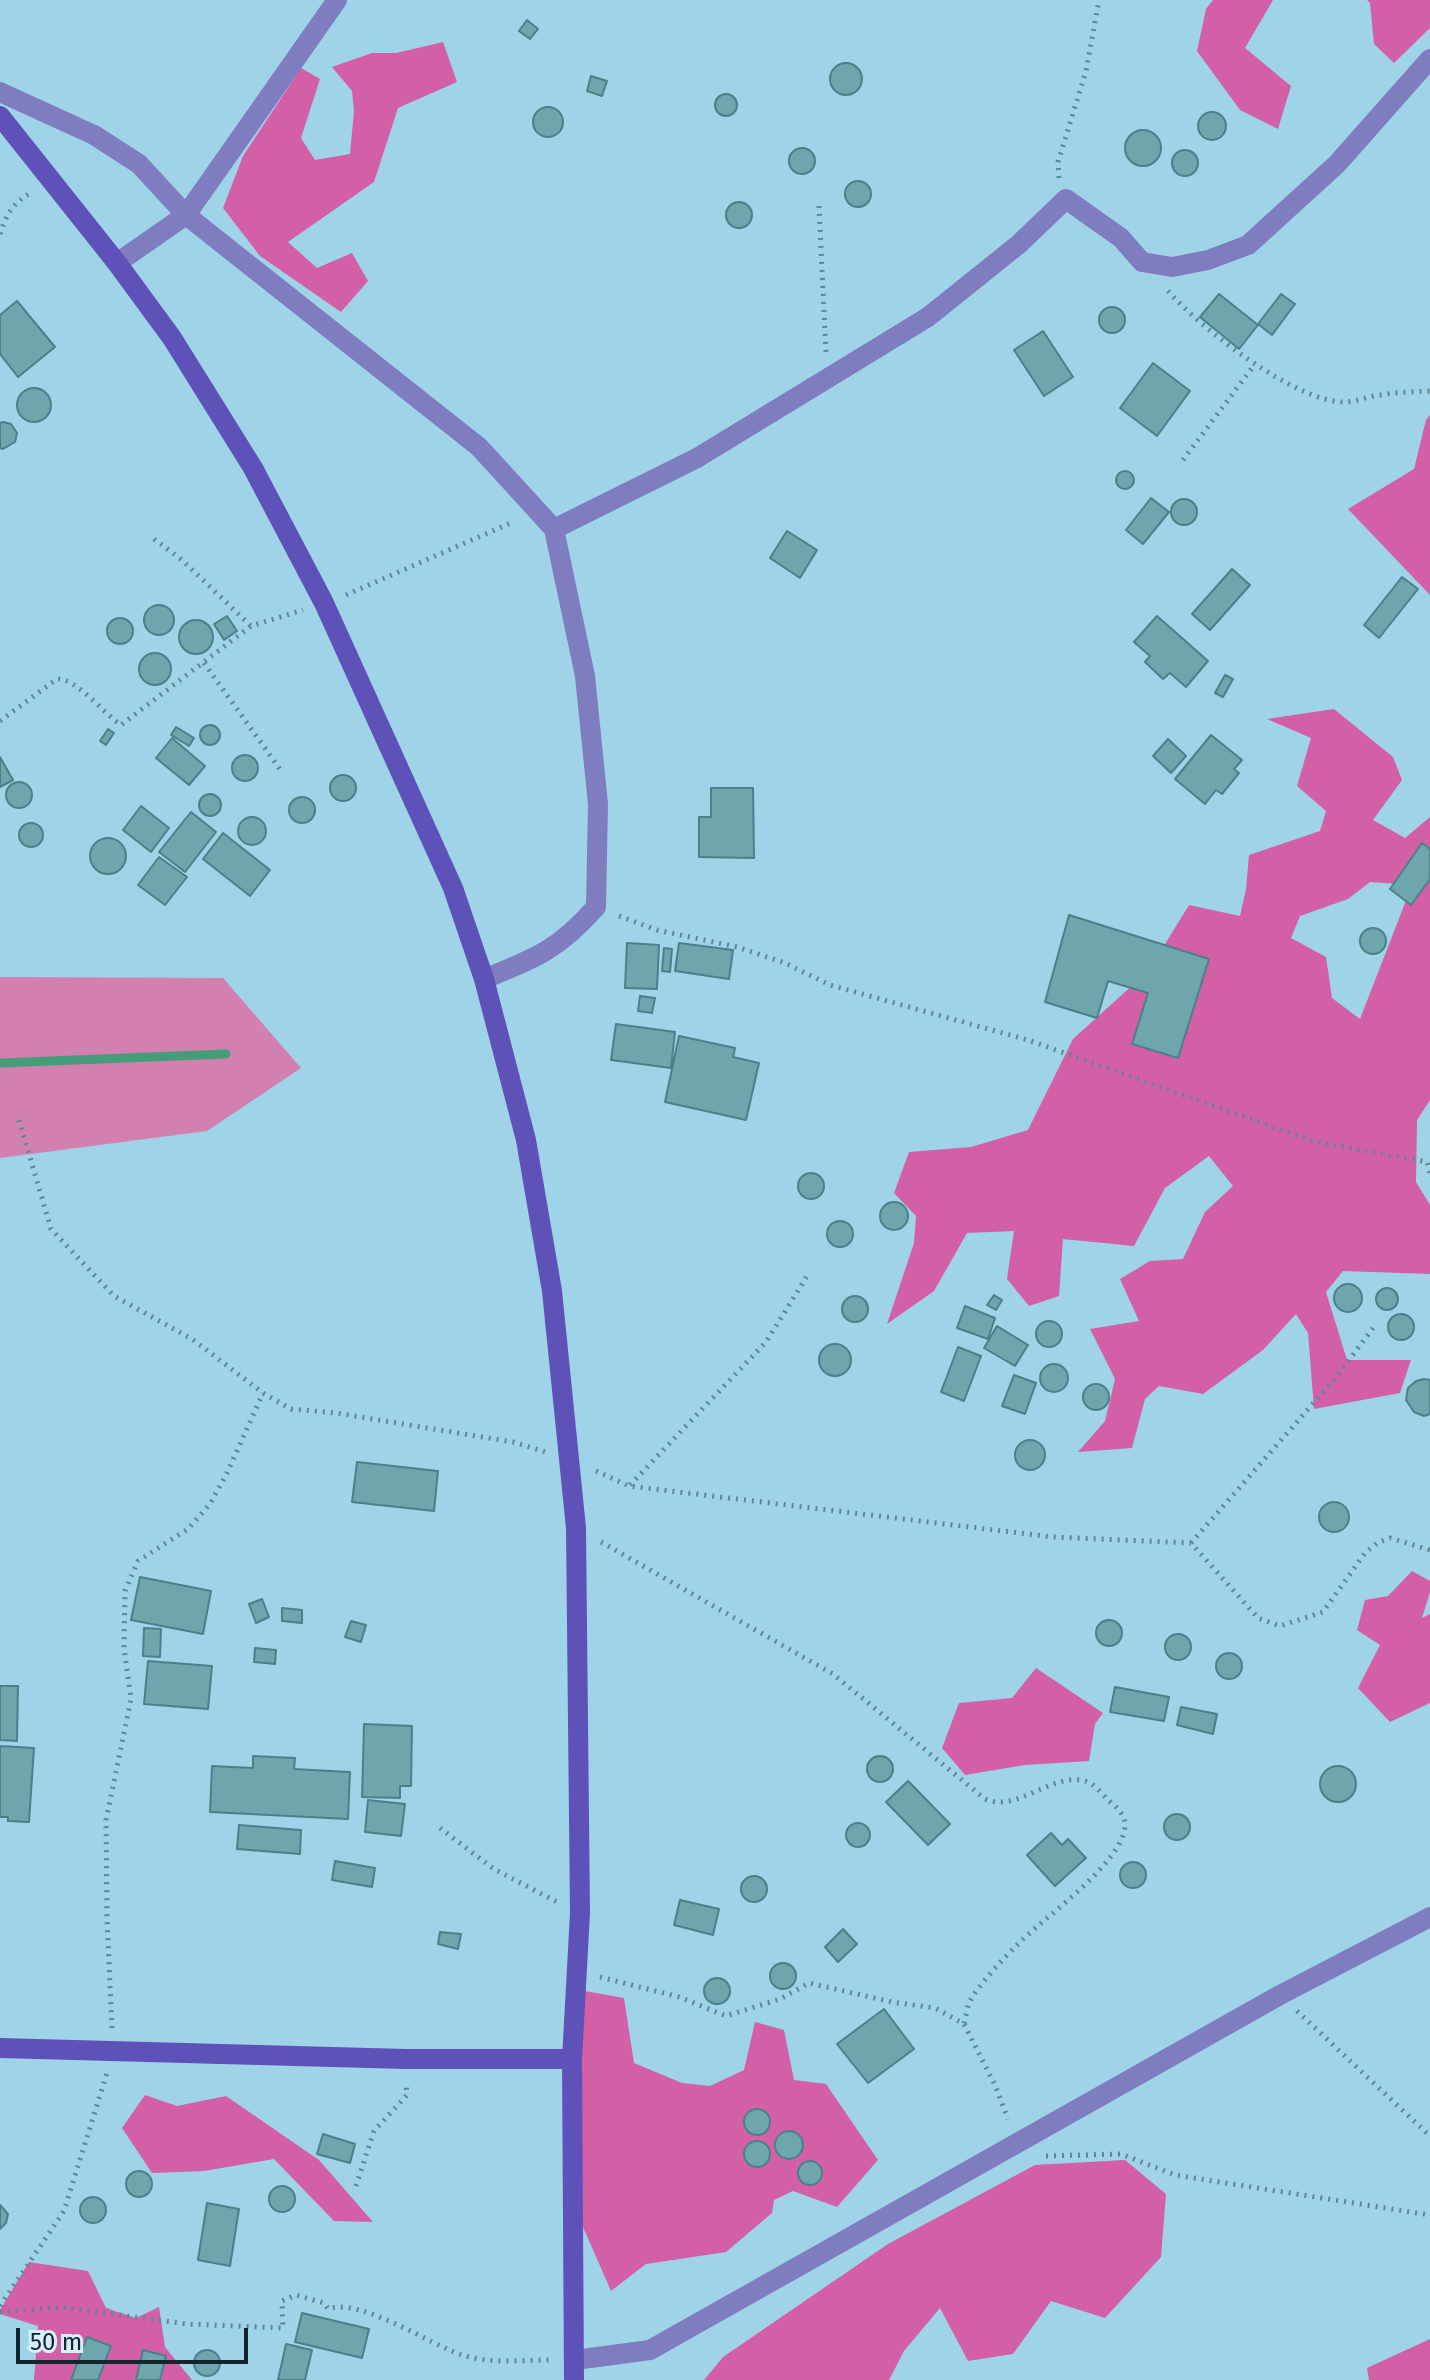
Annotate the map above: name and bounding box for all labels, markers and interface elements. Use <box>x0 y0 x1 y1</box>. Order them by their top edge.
scale bar <box>20 2312 252 2362</box>
text: 50 m <box>30 2328 82 2356</box>

